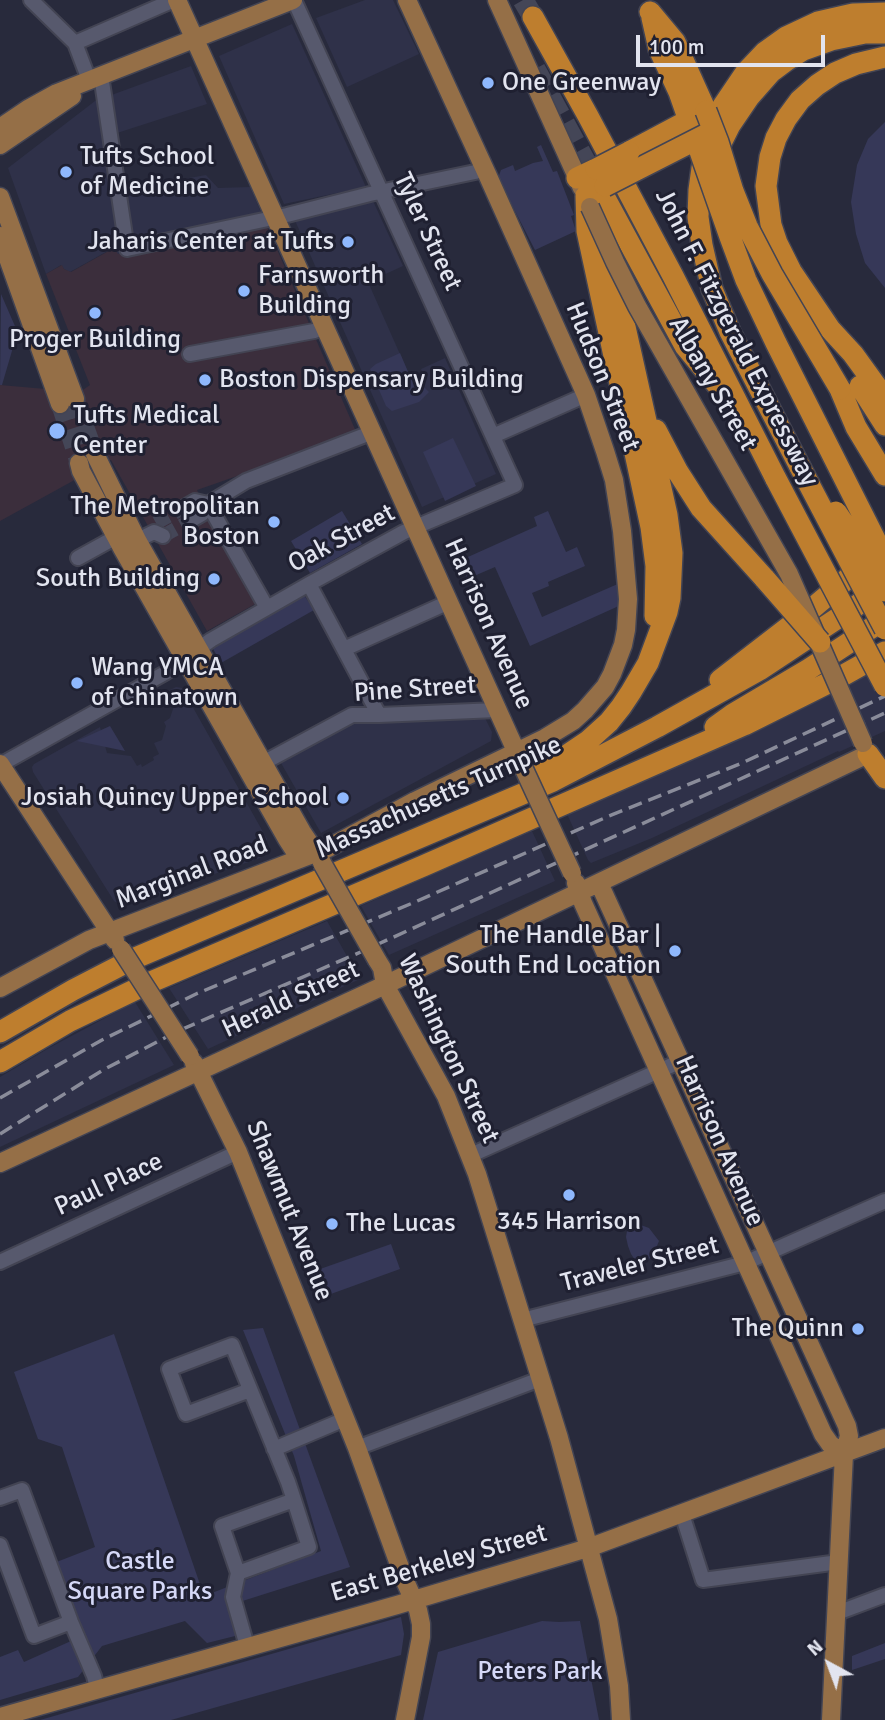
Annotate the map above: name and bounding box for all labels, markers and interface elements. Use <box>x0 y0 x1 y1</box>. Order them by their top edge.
scale bar <box>640 21 829 65</box>
text: 100 m <box>649 34 704 60</box>
place label: One Greenway <box>502 67 661 99</box>
marker: One Greenway <box>480 75 496 91</box>
place label: Tufts School of Medicine <box>80 141 214 202</box>
marker: Tufts School of Medicine <box>58 164 74 180</box>
street label: Tyler Street <box>386 168 468 296</box>
street label: John F. Fitzgerald Expressway <box>647 184 825 492</box>
place label: Jaharis Center at Tufts <box>88 226 334 258</box>
marker: Jaharis Center at Tufts <box>340 234 356 250</box>
place label: Farnsworth Building <box>258 260 384 322</box>
marker: Farnsworth Building <box>236 283 252 299</box>
street label: Hudson Street <box>558 298 646 456</box>
marker: Proger Building <box>87 305 103 321</box>
street label: Albany Street <box>661 311 763 457</box>
place label: Proger Building <box>9 324 181 356</box>
place label: Boston Dispensary Building <box>219 364 524 396</box>
marker: Boston Dispensary Building <box>197 372 213 388</box>
place label: Tufts Medical Center <box>73 400 220 462</box>
marker: Tufts Medical Center <box>47 421 67 441</box>
place label: The Metropolitan Boston <box>70 491 260 552</box>
street label: Oak Street <box>283 498 401 580</box>
marker: The Metropolitan Boston <box>266 514 282 530</box>
street label: Harrison Avenue <box>436 534 540 714</box>
place label: South Building <box>36 563 200 595</box>
marker: South Building <box>206 571 222 587</box>
place label: Wang YMCA of Chinatown <box>91 652 238 714</box>
street label: Pine Street <box>353 670 477 710</box>
marker: Wang YMCA of Chinatown <box>69 675 85 691</box>
street label: Massachusetts Turnpike <box>311 730 567 866</box>
place label: Josiah Quincy Upper School <box>21 782 329 814</box>
marker: Josiah Quincy Upper School <box>335 790 351 806</box>
street label: Marginal Road <box>111 830 273 916</box>
place label: The Handle Bar | South End Location <box>446 920 661 982</box>
marker: The Handle Bar | South End Location <box>667 943 683 959</box>
street label: Washington Street <box>391 950 505 1148</box>
street label: Herald Street <box>217 955 365 1045</box>
street label: Harrison Avenue <box>667 1051 771 1231</box>
street label: Shawmut Avenue <box>239 1116 339 1306</box>
street label: Paul Place <box>50 1146 168 1224</box>
marker: 345 Harrison <box>561 1187 577 1203</box>
place label: 345 Harrison <box>497 1206 641 1238</box>
place label: The Lucas <box>346 1208 456 1240</box>
marker: The Lucas <box>324 1216 340 1232</box>
street label: Traveler Street <box>558 1230 722 1300</box>
place label: The Quinn <box>732 1313 844 1345</box>
marker: The Quinn <box>850 1321 866 1337</box>
street label: East Berkeley Street <box>327 1518 551 1610</box>
park label: Castle Square Parks <box>68 1546 212 1608</box>
north arrow <box>794 1629 864 1699</box>
text: N <box>802 1635 828 1662</box>
park label: Peters Park <box>477 1656 603 1688</box>

